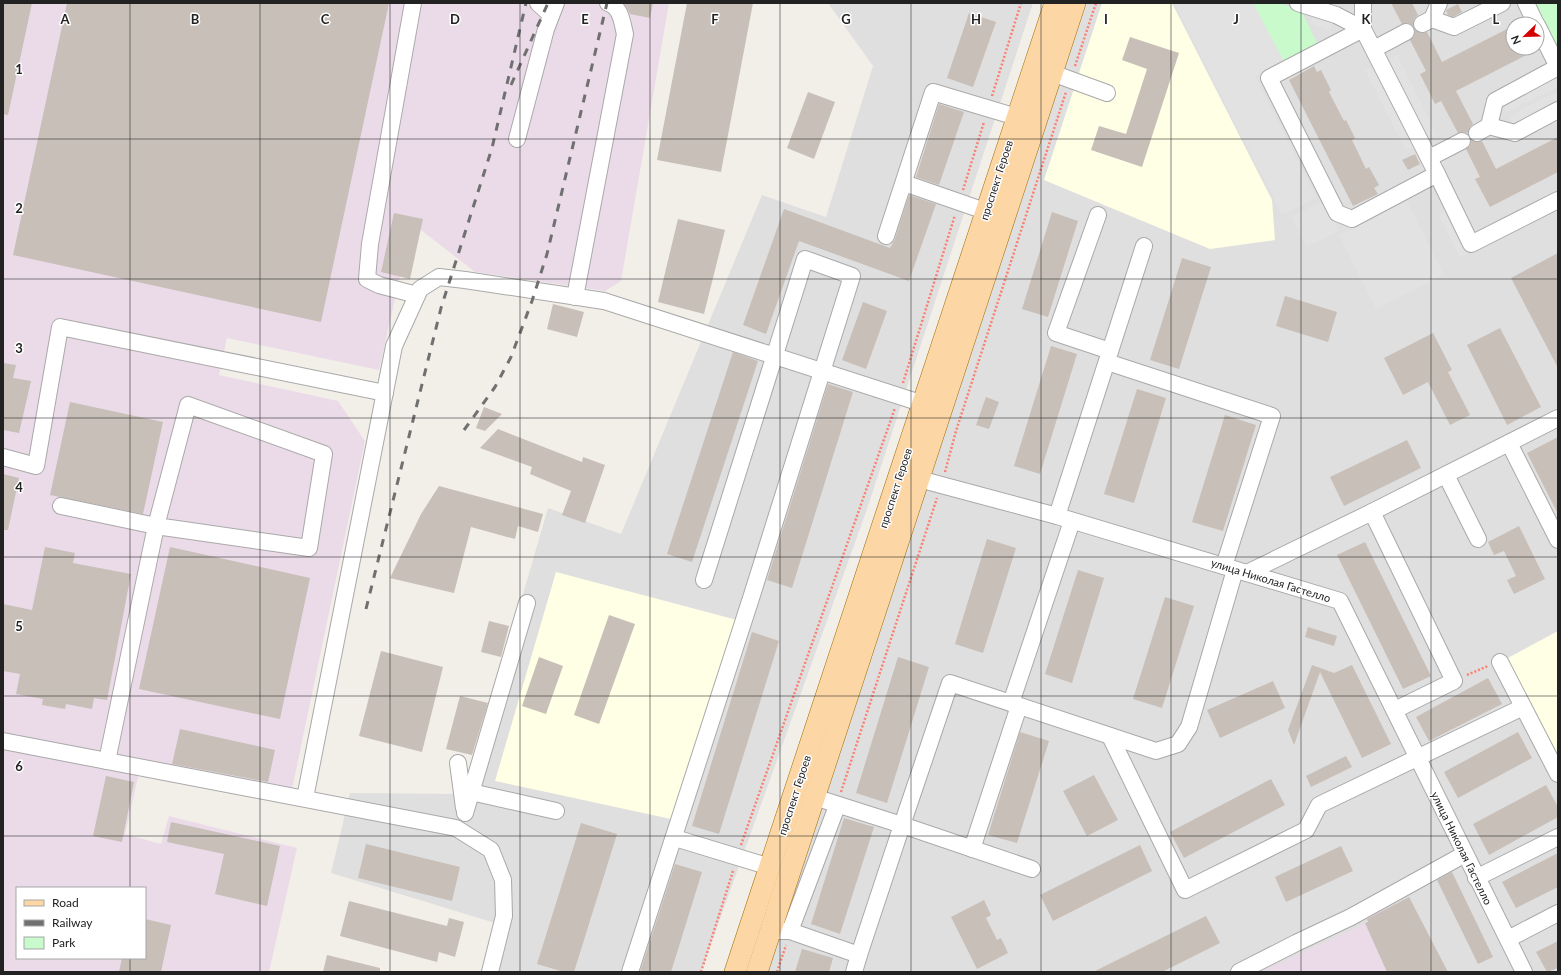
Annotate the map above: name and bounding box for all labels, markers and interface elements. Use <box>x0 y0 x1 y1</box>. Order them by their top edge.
text: A <box>59 11 70 27</box>
text: B <box>191 11 200 27</box>
text: C <box>321 11 330 27</box>
text: D <box>450 11 460 27</box>
text: E <box>581 11 589 27</box>
text: F <box>711 11 719 27</box>
text: G <box>841 11 851 27</box>
text: H <box>971 11 981 27</box>
text: I <box>1104 11 1108 27</box>
text: J <box>1233 11 1239 27</box>
text: K <box>1362 11 1372 27</box>
text: L <box>1493 11 1500 27</box>
north arrow <box>1505 16 1545 56</box>
text: N <box>1508 34 1523 47</box>
text: 1 <box>15 61 23 77</box>
street label: проспект Героев <box>977 138 1015 222</box>
text: 2 <box>15 200 23 216</box>
text: 3 <box>15 340 23 356</box>
street label: проспект Героев <box>876 446 914 530</box>
text: 4 <box>15 479 23 495</box>
street label: улица Николая Гастелло <box>1210 556 1332 604</box>
text: 5 <box>15 618 23 634</box>
street label: проспект Героев <box>775 753 813 837</box>
text: 6 <box>15 758 23 774</box>
street label: улица Николая Гастелло <box>1429 789 1495 907</box>
legend <box>16 887 146 959</box>
text: Road <box>52 895 79 910</box>
text: Railway <box>52 915 93 930</box>
text: Park <box>52 935 76 950</box>

